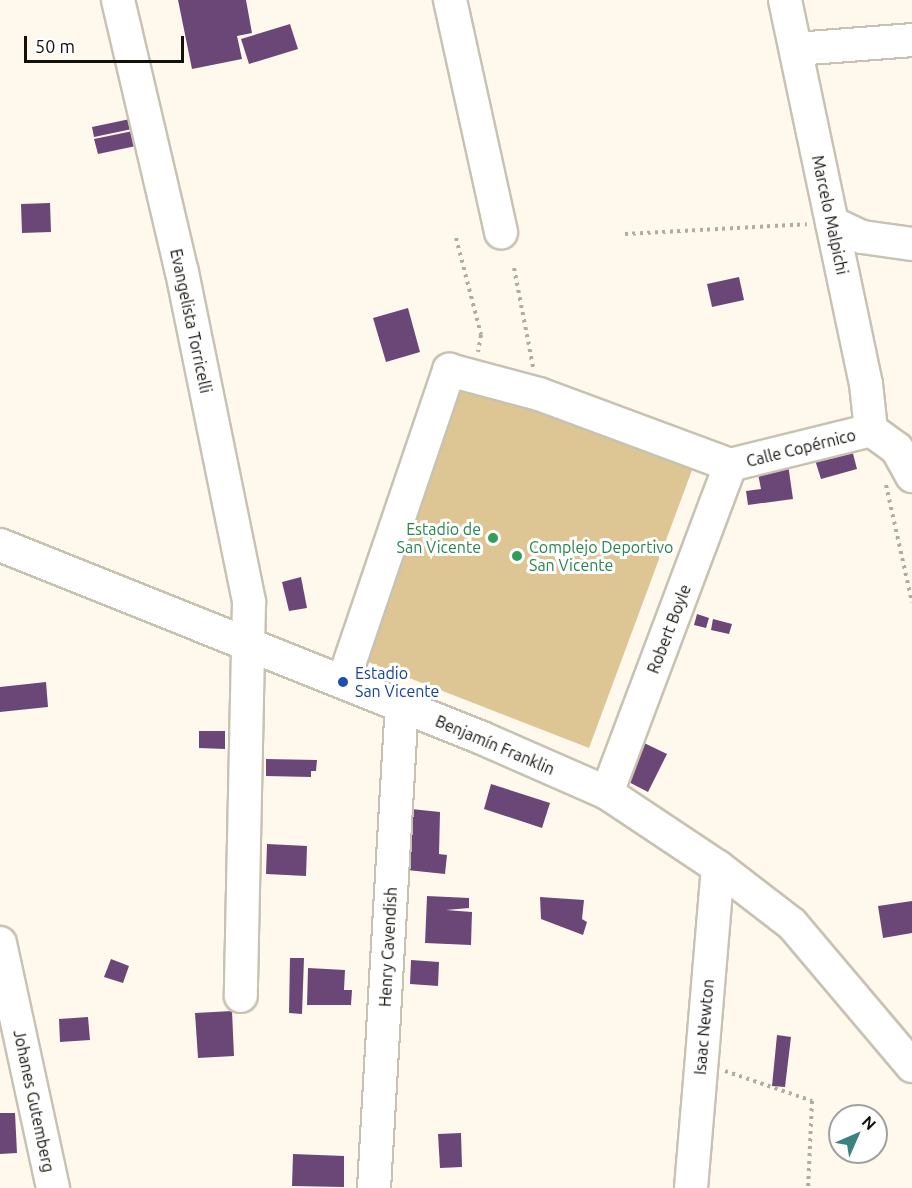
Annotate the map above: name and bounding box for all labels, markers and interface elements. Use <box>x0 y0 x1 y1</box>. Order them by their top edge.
scale bar <box>27 24 188 62</box>
text: 50 m <box>35 36 75 56</box>
street label: Marcelo Malpichi <box>808 154 852 276</box>
street label: Evangelista Torricelli <box>166 247 216 395</box>
street label: Calle Copérnico <box>744 425 858 471</box>
place label: Estadio de San Vicente <box>397 519 481 557</box>
marker: Estadio de San Vicente <box>486 531 500 545</box>
place label: Complejo Deportivo San Vicente <box>529 537 673 575</box>
marker: Complejo Deportivo San Vicente <box>510 549 524 563</box>
street label: Robert Boyle <box>643 582 695 676</box>
place label: Estadio San Vicente <box>355 663 439 701</box>
marker: Estadio San Vicente <box>336 675 350 689</box>
street label: Benjamín Franklin <box>433 711 557 779</box>
street label: Henry Cavendish <box>375 887 401 1007</box>
street label: Isaac Newton <box>690 978 718 1076</box>
street label: Johanes Gutemberg <box>10 1028 58 1174</box>
north arrow <box>828 1104 888 1164</box>
text: N <box>859 1112 880 1133</box>

